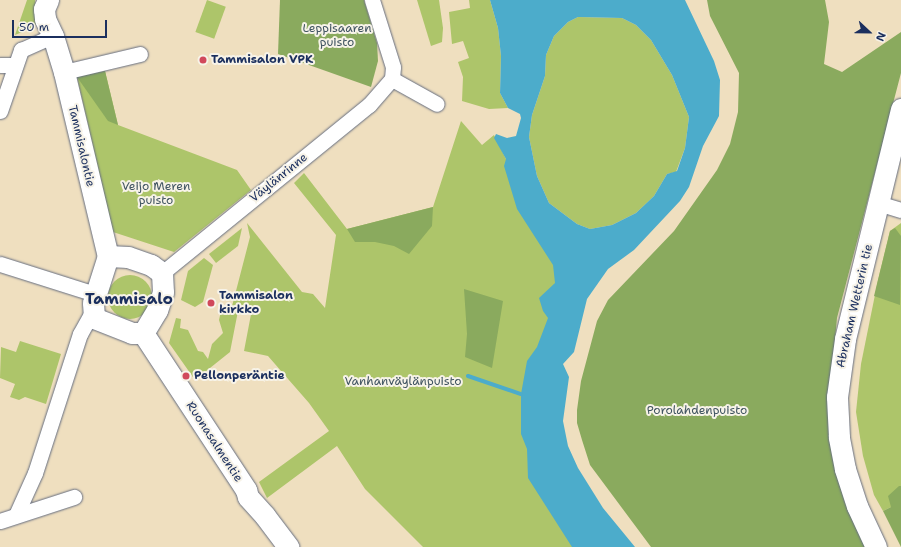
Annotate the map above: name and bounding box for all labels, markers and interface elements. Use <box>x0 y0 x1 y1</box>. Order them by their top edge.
scale bar <box>14 12 109 38</box>
north arrow <box>849 12 889 52</box>
text: 50 m <box>19 19 49 35</box>
park label: Leppisaaren puisto <box>302 22 372 50</box>
text: N <box>872 30 889 44</box>
place label: Tammisalon VPK <box>211 53 313 67</box>
marker: Tammisalon VPK <box>198 55 208 65</box>
street label: Tammisalontie <box>65 104 97 188</box>
street label: Väylänrinne <box>247 150 311 206</box>
park label: Veijo Meren puisto <box>122 180 190 208</box>
street label: Abraham Wetterin tie <box>834 243 876 369</box>
district label: Tammisalo <box>85 289 173 309</box>
place label: Tammisalon kirkko <box>219 289 293 317</box>
marker: Tammisalon kirkko <box>206 298 216 308</box>
place label: Pellonperäntie <box>194 369 285 383</box>
marker: Pellonperäntie <box>181 371 191 381</box>
park label: Vanhanväylänpuisto <box>344 375 462 389</box>
street label: Ruonasalmentie <box>183 399 245 485</box>
park label: Porolahdenpuisto <box>647 404 747 418</box>

